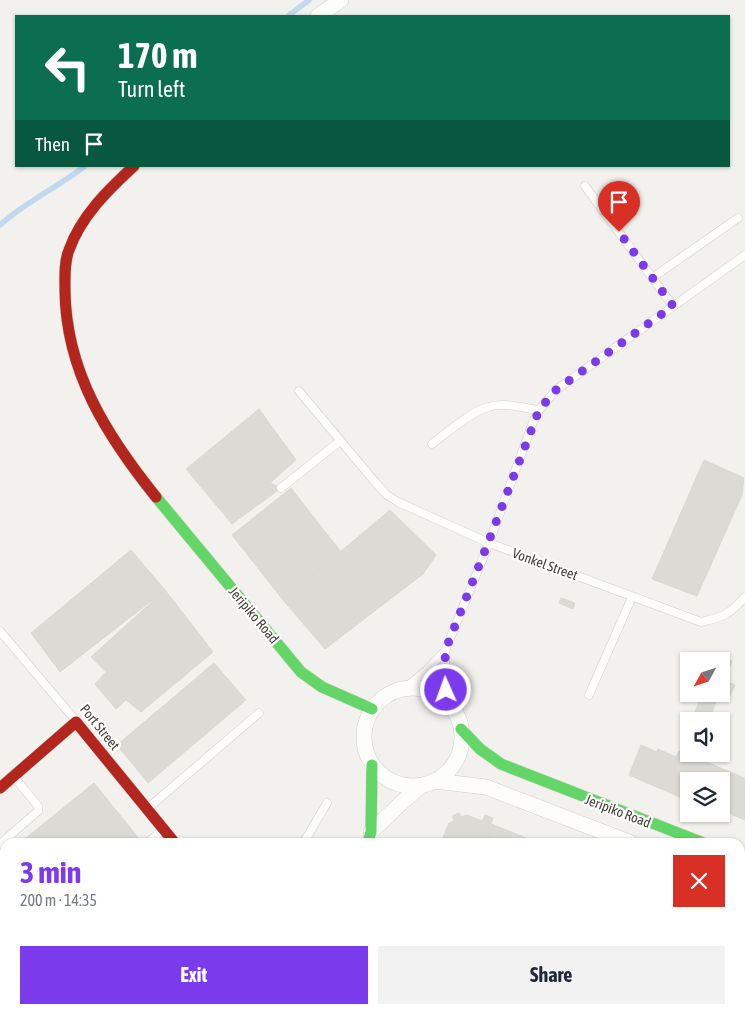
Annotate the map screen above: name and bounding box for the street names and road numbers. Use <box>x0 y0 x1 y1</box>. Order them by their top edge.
street label: Vonkel Street <box>510 545 580 583</box>
street label: Jeripiko Road <box>226 583 282 647</box>
street label: Port Street <box>77 701 123 753</box>
street label: Jeripiko Road <box>583 791 653 831</box>

